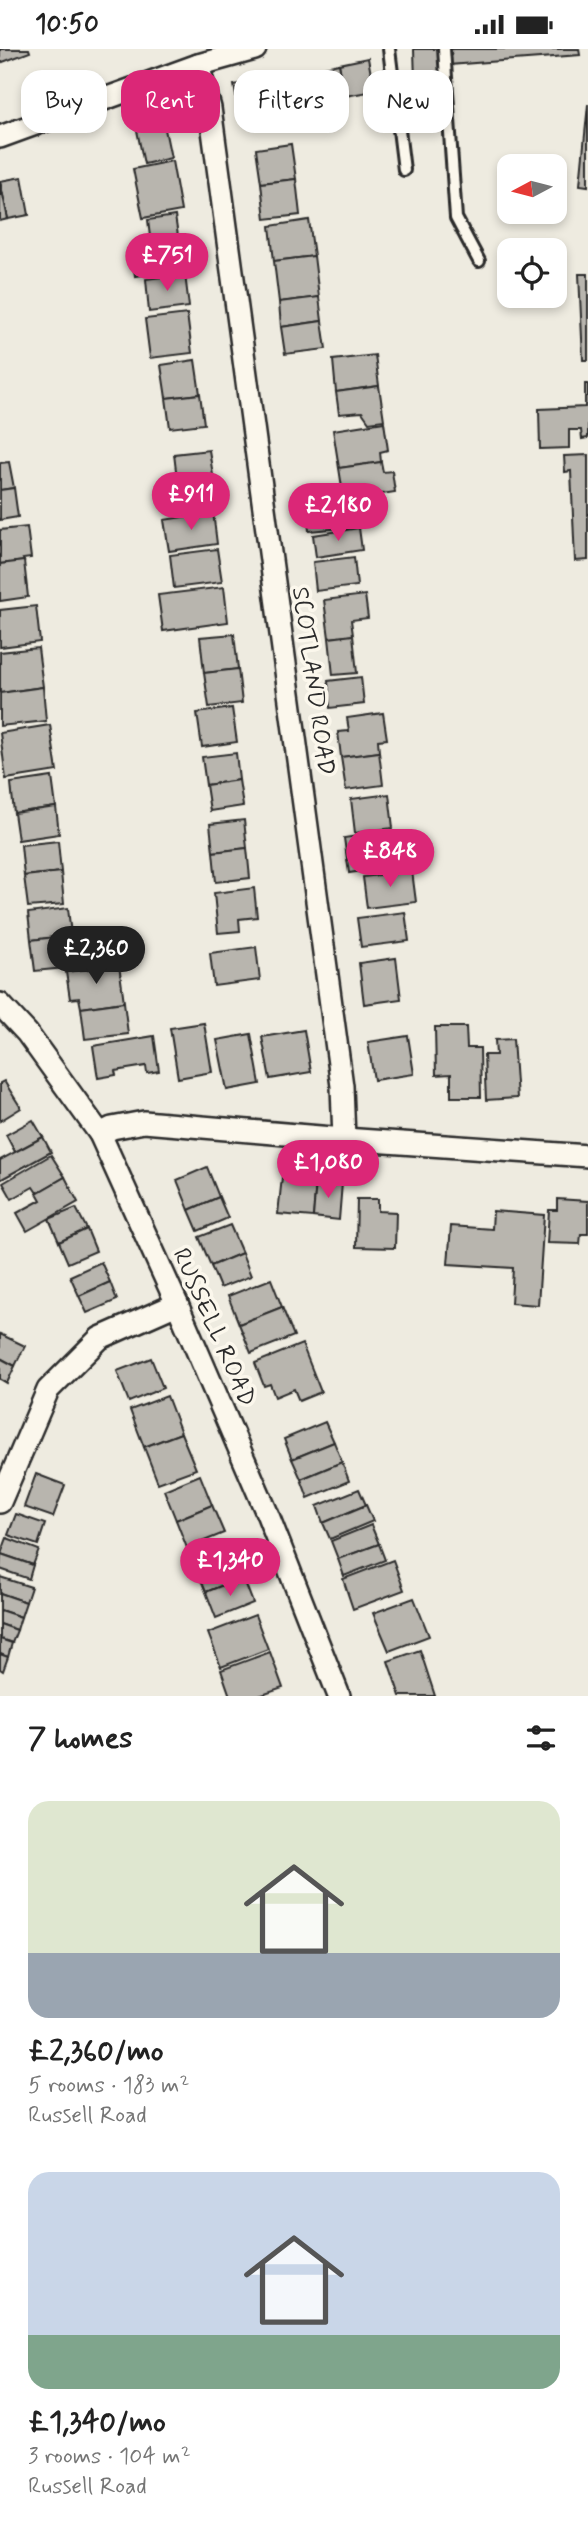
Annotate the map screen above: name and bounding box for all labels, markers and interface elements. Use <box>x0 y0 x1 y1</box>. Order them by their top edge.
text: 10:50 <box>35 8 99 42</box>
chip: Buy <box>21 70 107 133</box>
chip: Rent <box>121 70 220 133</box>
chip: Filters <box>234 70 349 133</box>
chip: New <box>363 70 453 133</box>
north arrow <box>497 154 567 224</box>
map controls <box>497 154 567 308</box>
pin: £751 <box>126 233 208 293</box>
button: locate <box>497 238 567 308</box>
text: £751 <box>141 241 193 271</box>
pin: £911 <box>150 473 232 532</box>
text: £911 <box>168 480 214 510</box>
pin: £2,180 <box>281 483 395 543</box>
text: £2,180 <box>304 491 372 521</box>
street label: SCOTLAND ROAD <box>284 585 341 778</box>
pin: £848 <box>349 829 431 889</box>
text: £848 <box>362 837 418 867</box>
pin: £2,360 <box>39 927 153 986</box>
text: £2,360 <box>63 934 129 964</box>
pin: £1,080 <box>271 1141 385 1200</box>
text: £1,080 <box>293 1148 363 1178</box>
street label: RUSSELL ROAD <box>165 1244 262 1412</box>
pin: £1,340 <box>173 1539 287 1598</box>
text: £1,340 <box>196 1546 264 1576</box>
text: 7 homes <box>28 1719 133 1758</box>
icon: filters <box>522 1719 560 1757</box>
icon: home <box>231 1846 357 1972</box>
text: £2,360/mo <box>28 2032 164 2071</box>
text: 5 rooms · 183 m² <box>28 2071 189 2101</box>
text: Russell Road <box>28 2101 147 2131</box>
icon: home <box>231 2217 357 2343</box>
text: £1,340/mo <box>28 2403 166 2442</box>
text: 3 rooms · 104 m² <box>28 2442 191 2472</box>
text: Russell Road <box>28 2472 147 2502</box>

